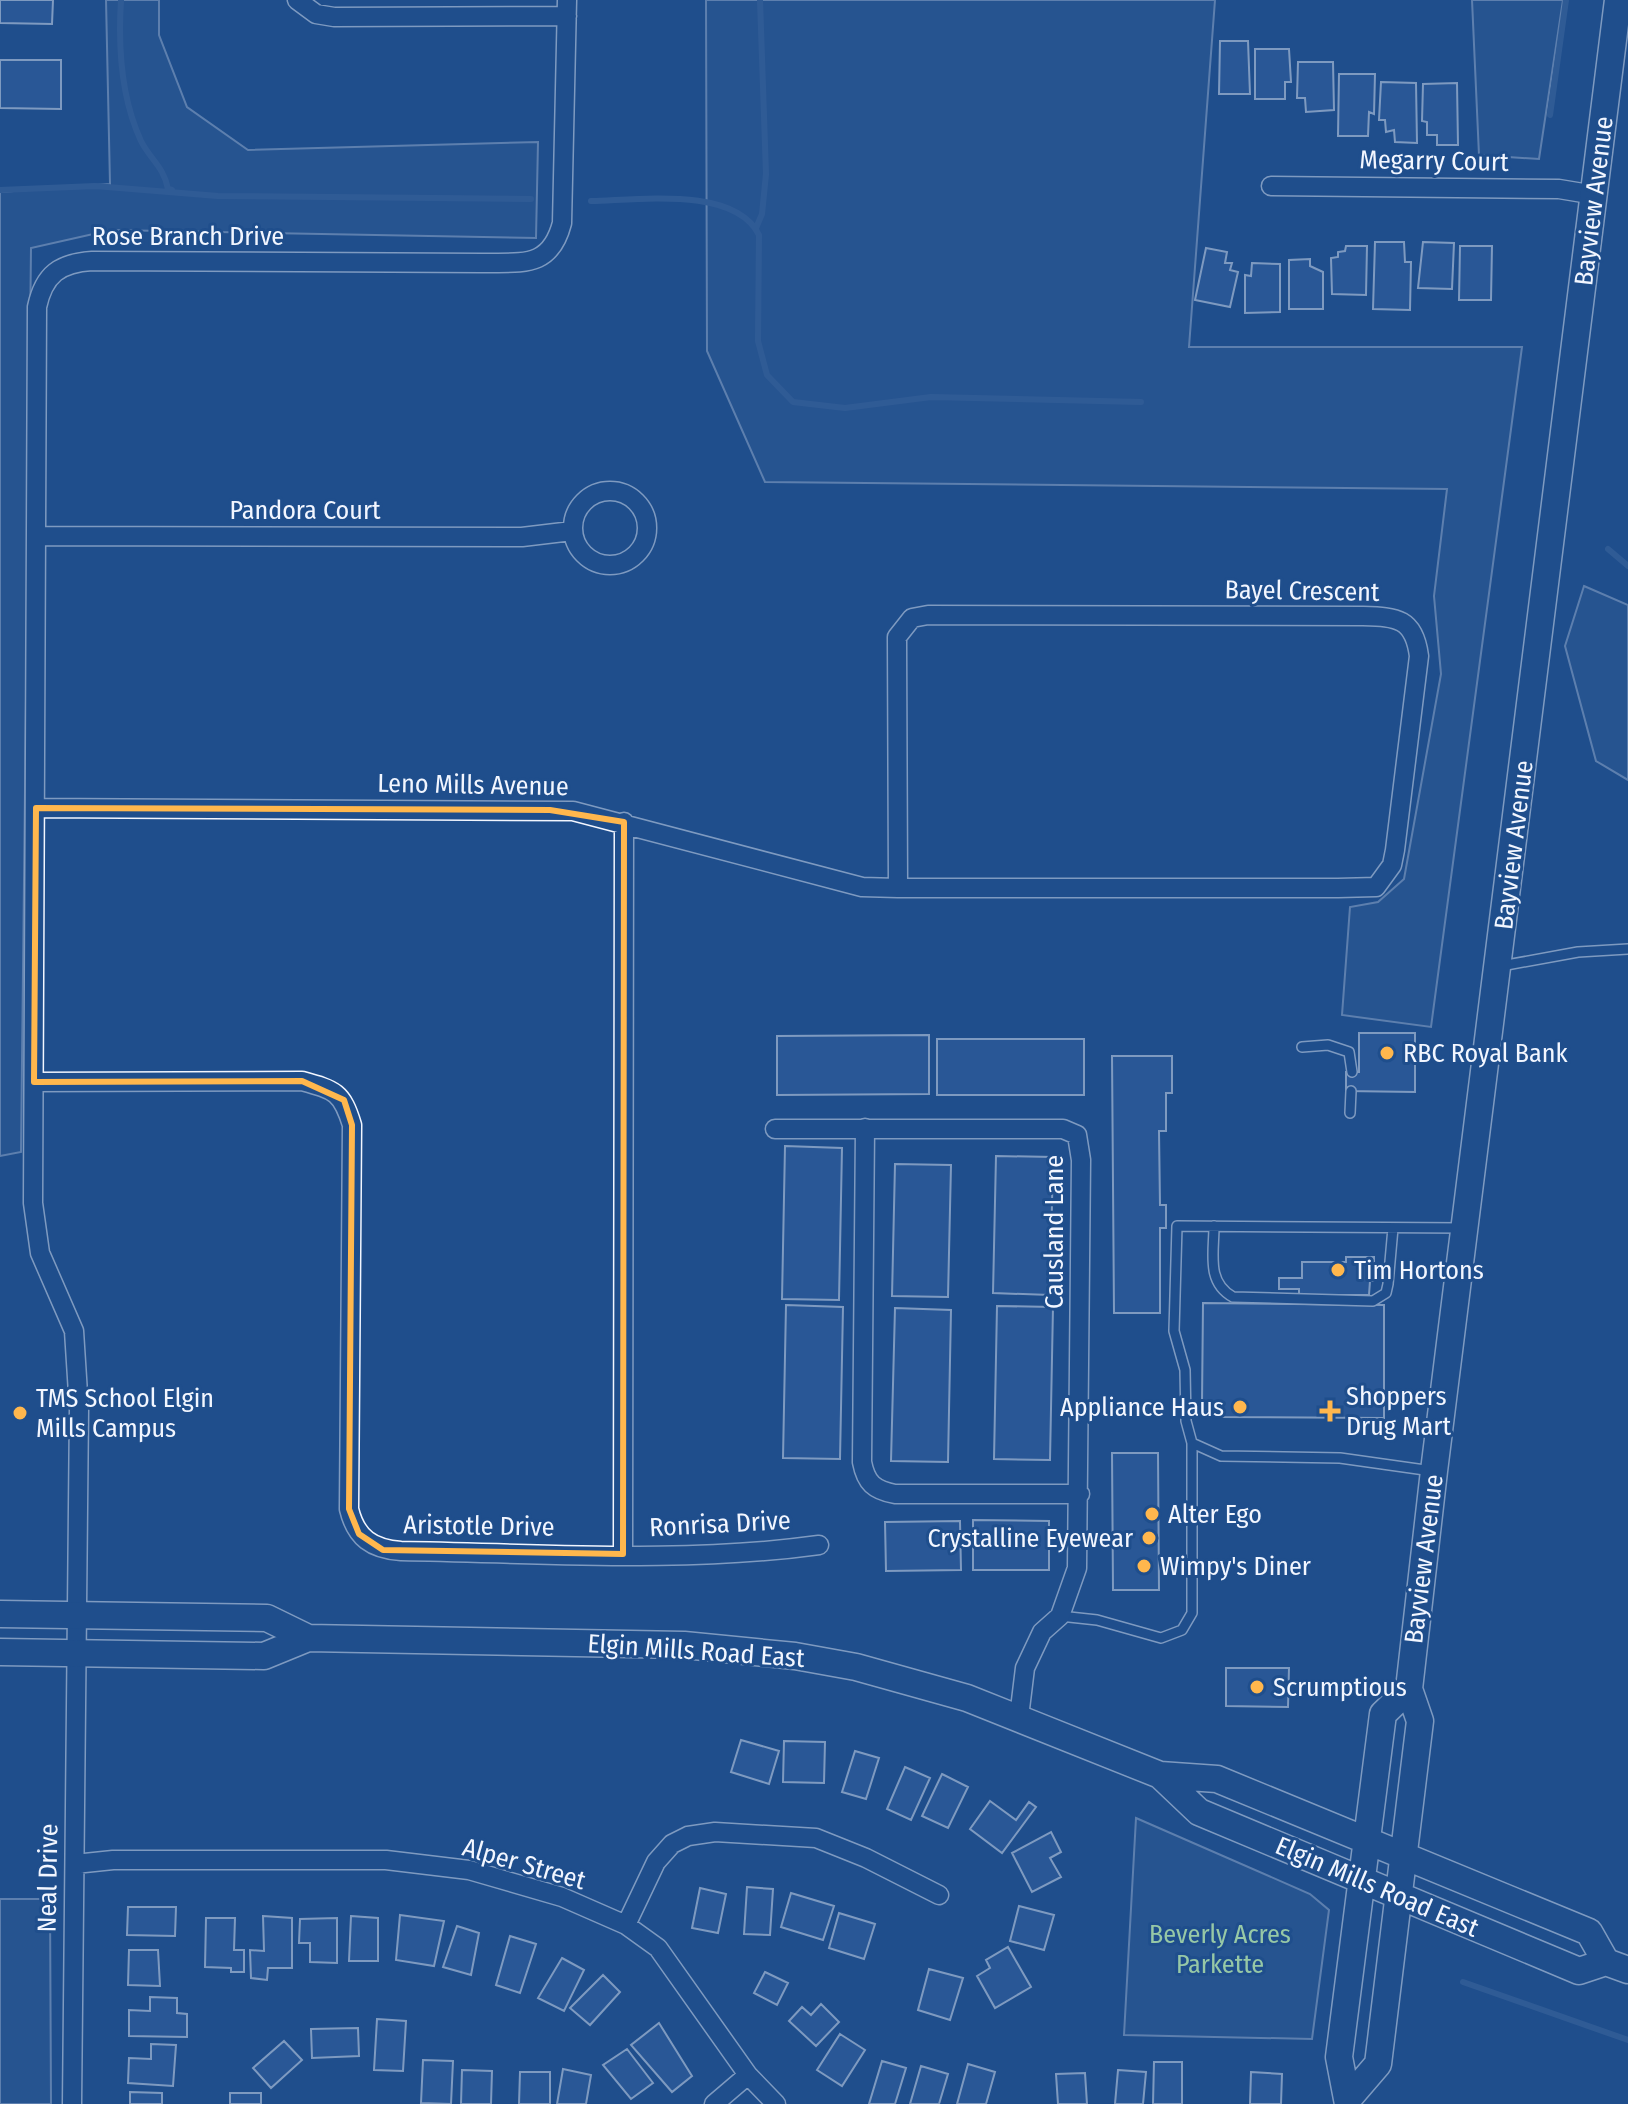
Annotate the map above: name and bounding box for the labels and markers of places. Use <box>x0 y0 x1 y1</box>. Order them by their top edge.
place label: RBC Royal Bank <box>1403 1038 1568 1069</box>
marker: RBC Royal Bank <box>1378 1044 1396 1062</box>
place label: Tim Hortons <box>1354 1255 1484 1286</box>
marker: Tim Hortons <box>1329 1261 1347 1279</box>
place label: Shoppers Drug Mart <box>1346 1381 1451 1442</box>
place label: TMS School Elgin Mills Campus <box>36 1383 214 1444</box>
place label: Appliance Haus <box>1060 1392 1224 1423</box>
marker: Appliance Haus <box>1231 1398 1249 1416</box>
marker: Shoppers Drug Mart <box>1321 1402 1339 1420</box>
marker: TMS School Elgin Mills Campus <box>11 1404 29 1422</box>
place label: Alter Ego <box>1168 1499 1262 1530</box>
marker: Alter Ego <box>1143 1505 1161 1523</box>
place label: Crystalline Eyewear <box>927 1523 1133 1554</box>
marker: Crystalline Eyewear <box>1140 1529 1158 1547</box>
place label: Wimpy's Diner <box>1160 1551 1311 1582</box>
marker: Wimpy's Diner <box>1135 1557 1153 1575</box>
place label: Scrumptious <box>1273 1672 1407 1703</box>
marker: Scrumptious <box>1248 1678 1266 1696</box>

